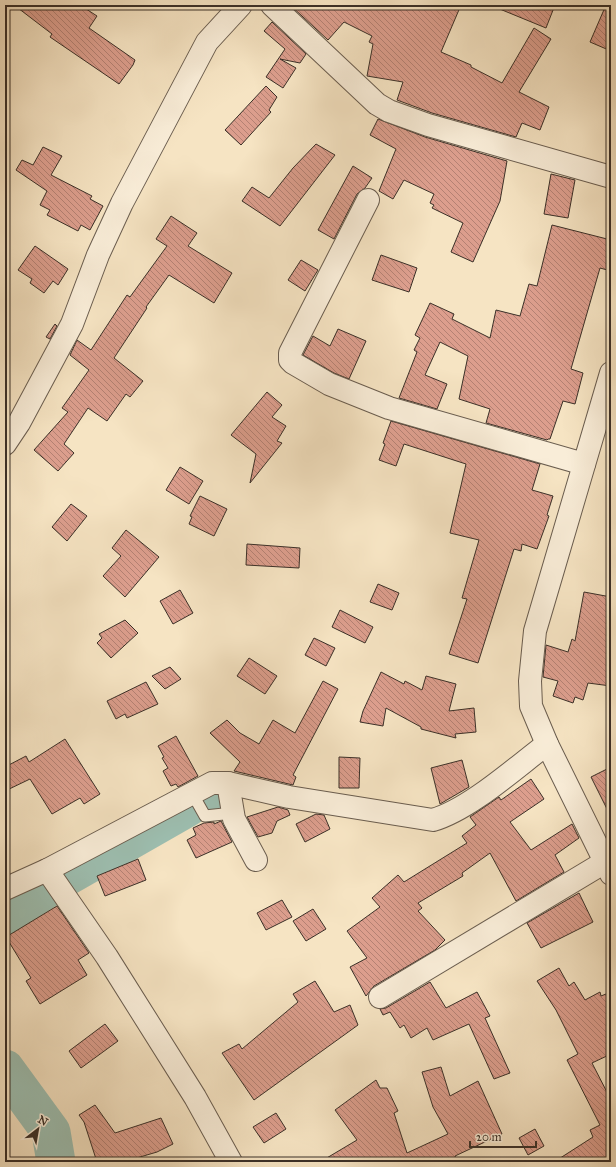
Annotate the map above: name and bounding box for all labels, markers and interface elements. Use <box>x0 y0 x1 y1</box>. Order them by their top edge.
north arrow <box>18 1109 58 1149</box>
text: N <box>36 1113 51 1129</box>
scale bar <box>470 1123 536 1149</box>
text: 20 m <box>476 1130 502 1144</box>

